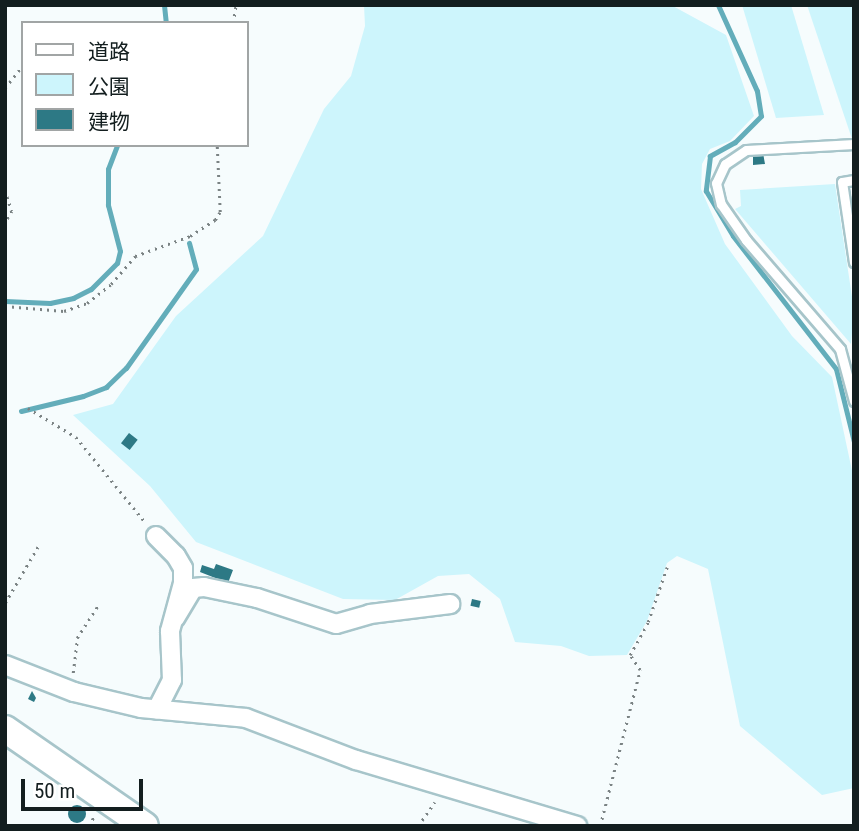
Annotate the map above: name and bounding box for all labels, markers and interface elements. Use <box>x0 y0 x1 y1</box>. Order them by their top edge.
legend <box>21 21 248 147</box>
text: 道路 <box>88 40 130 64</box>
text: 公園 <box>88 75 130 99</box>
text: 建物 <box>88 110 130 134</box>
scale bar <box>24 764 147 808</box>
text: 50 m <box>34 779 75 803</box>

